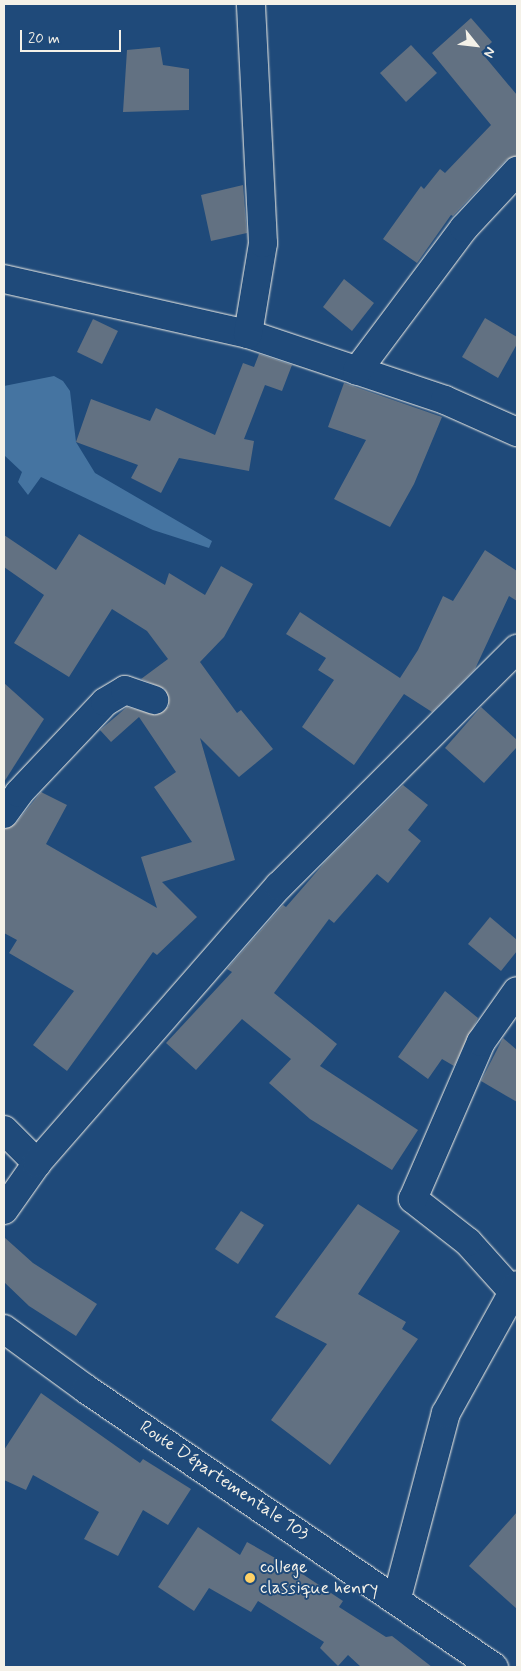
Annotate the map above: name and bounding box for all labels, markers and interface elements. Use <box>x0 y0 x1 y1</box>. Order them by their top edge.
scale bar <box>22 20 124 52</box>
north arrow <box>451 20 501 70</box>
text: 20 m <box>28 29 60 49</box>
text: N <box>479 44 499 61</box>
street label: Route Départementale 103 <box>136 1416 312 1546</box>
place label: college classique henry <box>260 1557 379 1600</box>
marker: college classique henry <box>244 1572 256 1584</box>

